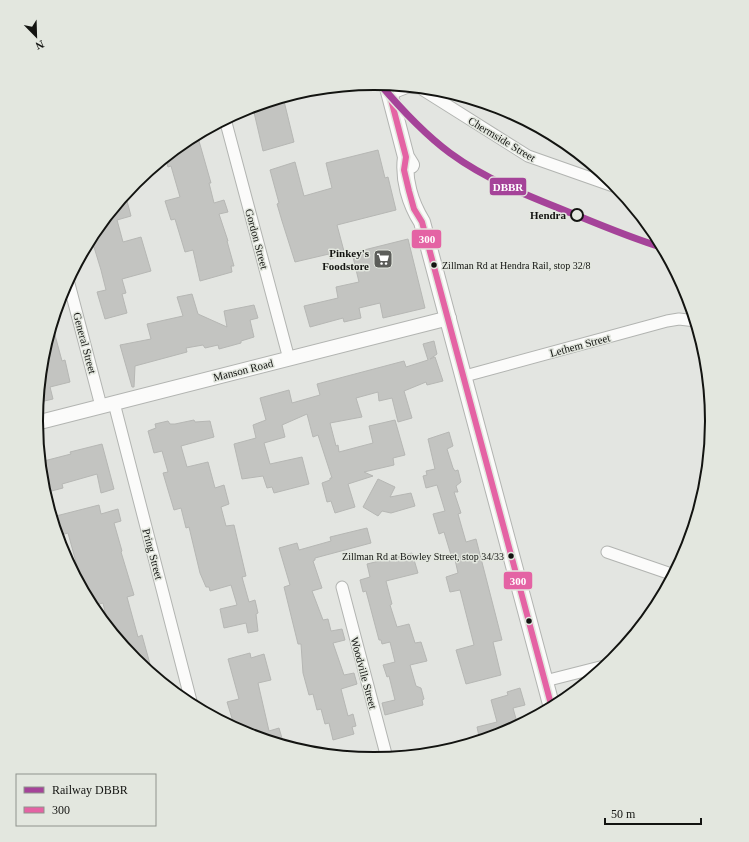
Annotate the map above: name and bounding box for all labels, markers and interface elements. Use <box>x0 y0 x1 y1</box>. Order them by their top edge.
north arrow <box>16 16 56 56</box>
text: N <box>34 38 46 52</box>
street label: Chermside Street <box>466 114 538 164</box>
line badge: DBBR <box>489 177 527 196</box>
text: DBBR <box>493 181 524 193</box>
street label: Gordon Street <box>243 207 271 271</box>
marker: Hendra <box>570 208 584 222</box>
place label: Hendra <box>530 209 566 221</box>
line badge: 300 <box>411 229 442 249</box>
text: 300 <box>419 233 436 245</box>
place label: Pinkey's Foodstore <box>322 247 370 272</box>
supermarket icon: Pinkey's Foodstore <box>372 248 394 270</box>
marker: Zillman Rd at Hendra Rail, stop 32/8 <box>429 260 439 270</box>
place label: Zillman Rd at Hendra Rail, stop 32/8 <box>442 260 591 271</box>
street label: General Street <box>71 311 99 375</box>
street label: Lethem Street <box>548 331 612 359</box>
street label: Manson Road <box>212 357 275 383</box>
street label: Pring Street <box>140 527 166 581</box>
place label: Zillman Rd at Bowley Street, stop 34/33 <box>342 551 504 562</box>
marker: Zillman Rd at Bowley Street, stop 34/33 <box>506 551 516 561</box>
line badge: 300 <box>503 571 533 590</box>
text: 300 <box>510 575 527 587</box>
unlabelled marker <box>524 616 534 626</box>
street label: Woodville Street <box>349 636 379 710</box>
legend <box>16 774 156 826</box>
text: Railway DBBR <box>52 783 128 797</box>
scale bar <box>605 800 701 826</box>
text: 300 <box>52 803 70 817</box>
text: 50 m <box>611 807 636 821</box>

